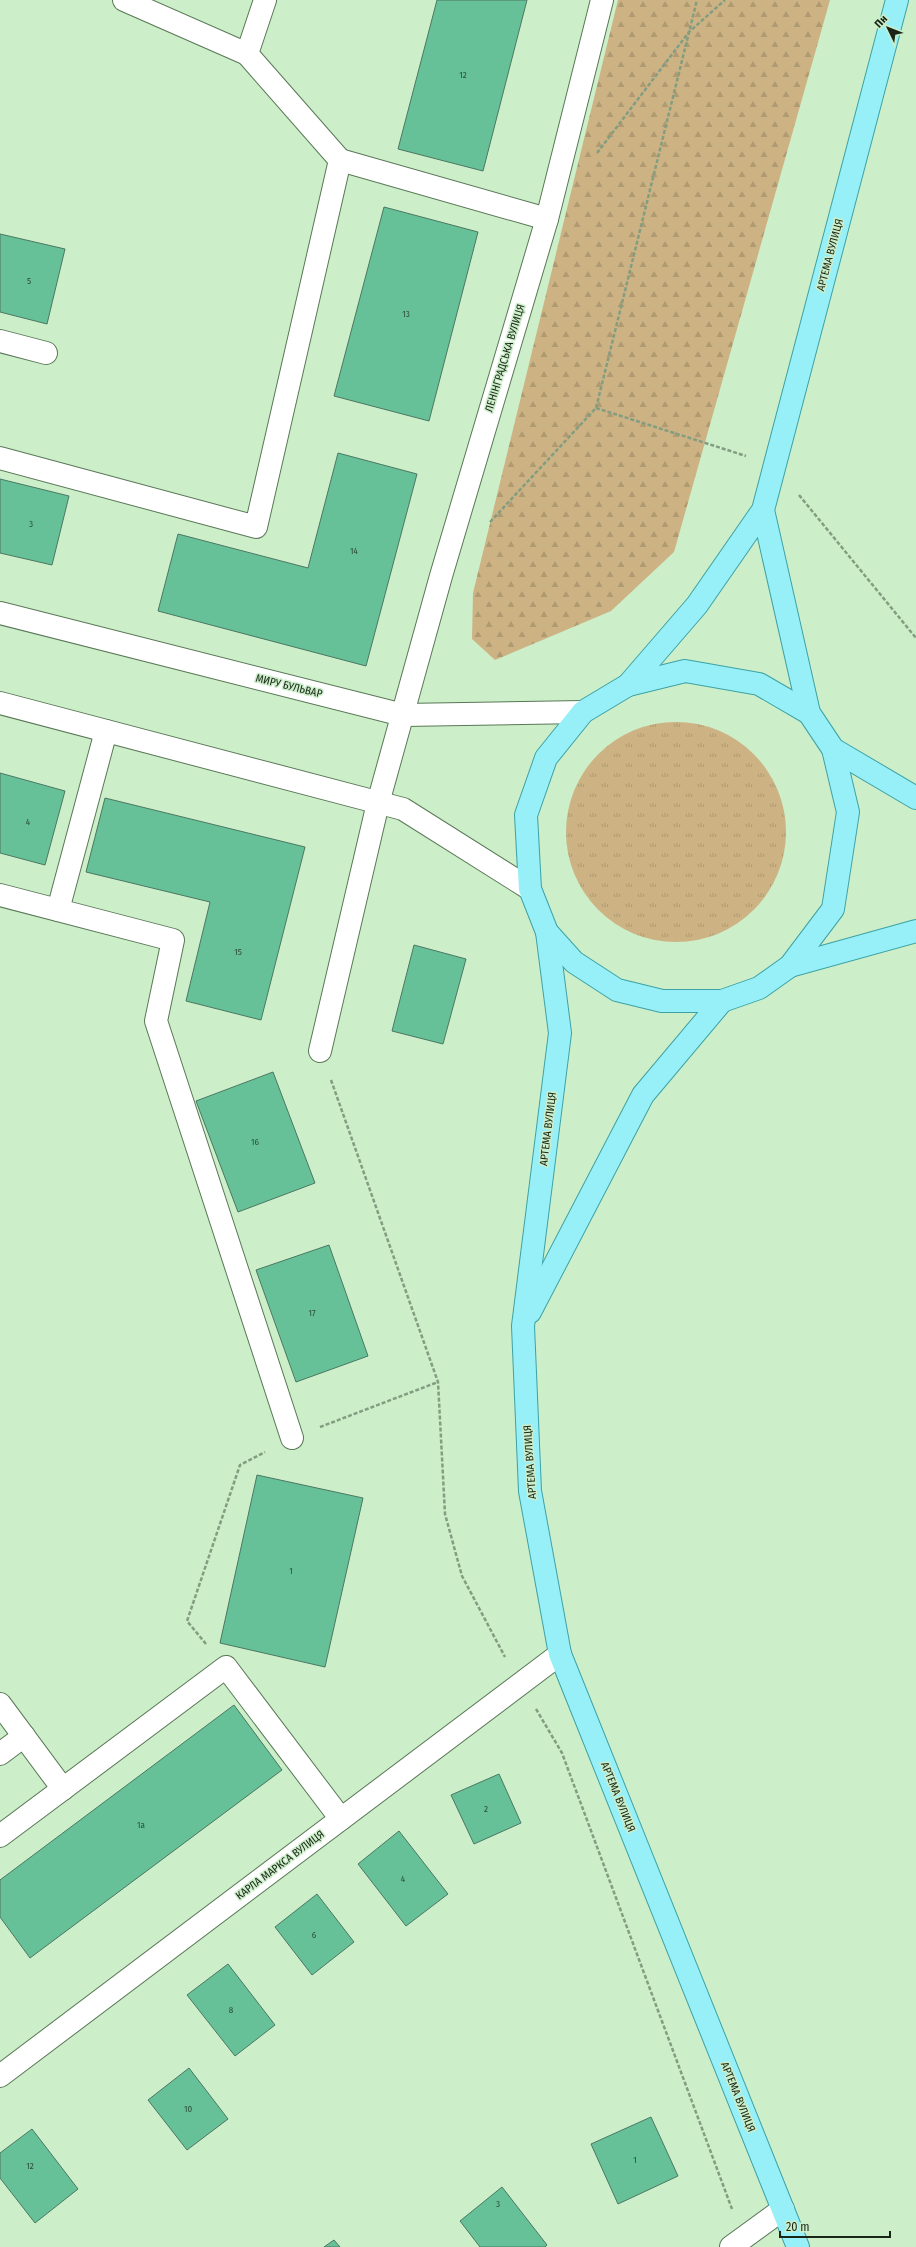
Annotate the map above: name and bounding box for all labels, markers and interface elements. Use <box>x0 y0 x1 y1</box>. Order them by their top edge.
north arrow <box>868 8 908 48</box>
text: Пн <box>872 12 890 31</box>
house number: 12 <box>459 70 467 80</box>
street label: АРТЕМА ВУЛИЦЯ <box>814 217 846 293</box>
house number: 5 <box>27 276 31 286</box>
street label: ЛЕНІНГРАДСЬКА ВУЛИЦЯ <box>482 302 528 414</box>
house number: 13 <box>402 309 410 319</box>
house number: 3 <box>29 519 33 529</box>
house number: 14 <box>350 546 359 556</box>
street label: МИРУ БУЛЬВАР <box>254 671 324 701</box>
house number: 4 <box>26 817 31 827</box>
house number: 15 <box>234 947 242 957</box>
street label: АРТЕМА ВУЛИЦЯ <box>537 1091 559 1167</box>
house number: 16 <box>251 1137 260 1147</box>
house number: 17 <box>308 1308 316 1318</box>
street label: АРТЕМА ВУЛИЦЯ <box>521 1424 539 1500</box>
house number: 1 <box>289 1566 293 1576</box>
street label: АРТЕМА ВУЛИЦЯ <box>598 1760 638 1834</box>
house number: 2 <box>484 1804 488 1814</box>
house number: 1а <box>137 1820 146 1830</box>
street label: КАРЛА МАРКСА ВУЛИЦЯ <box>233 1828 327 1902</box>
house number: 4 <box>401 1874 406 1884</box>
house number: 6 <box>312 1930 317 1940</box>
house number: 8 <box>229 2005 234 2015</box>
street label: АРТЕМА ВУЛИЦЯ <box>718 2060 758 2134</box>
house number: 10 <box>184 2104 192 2114</box>
house number: 1 <box>633 2155 637 2165</box>
house number: 12 <box>26 2161 34 2171</box>
house number: 3 <box>496 2199 500 2209</box>
scale bar <box>780 2213 890 2239</box>
text: 20 m <box>786 2220 810 2234</box>

